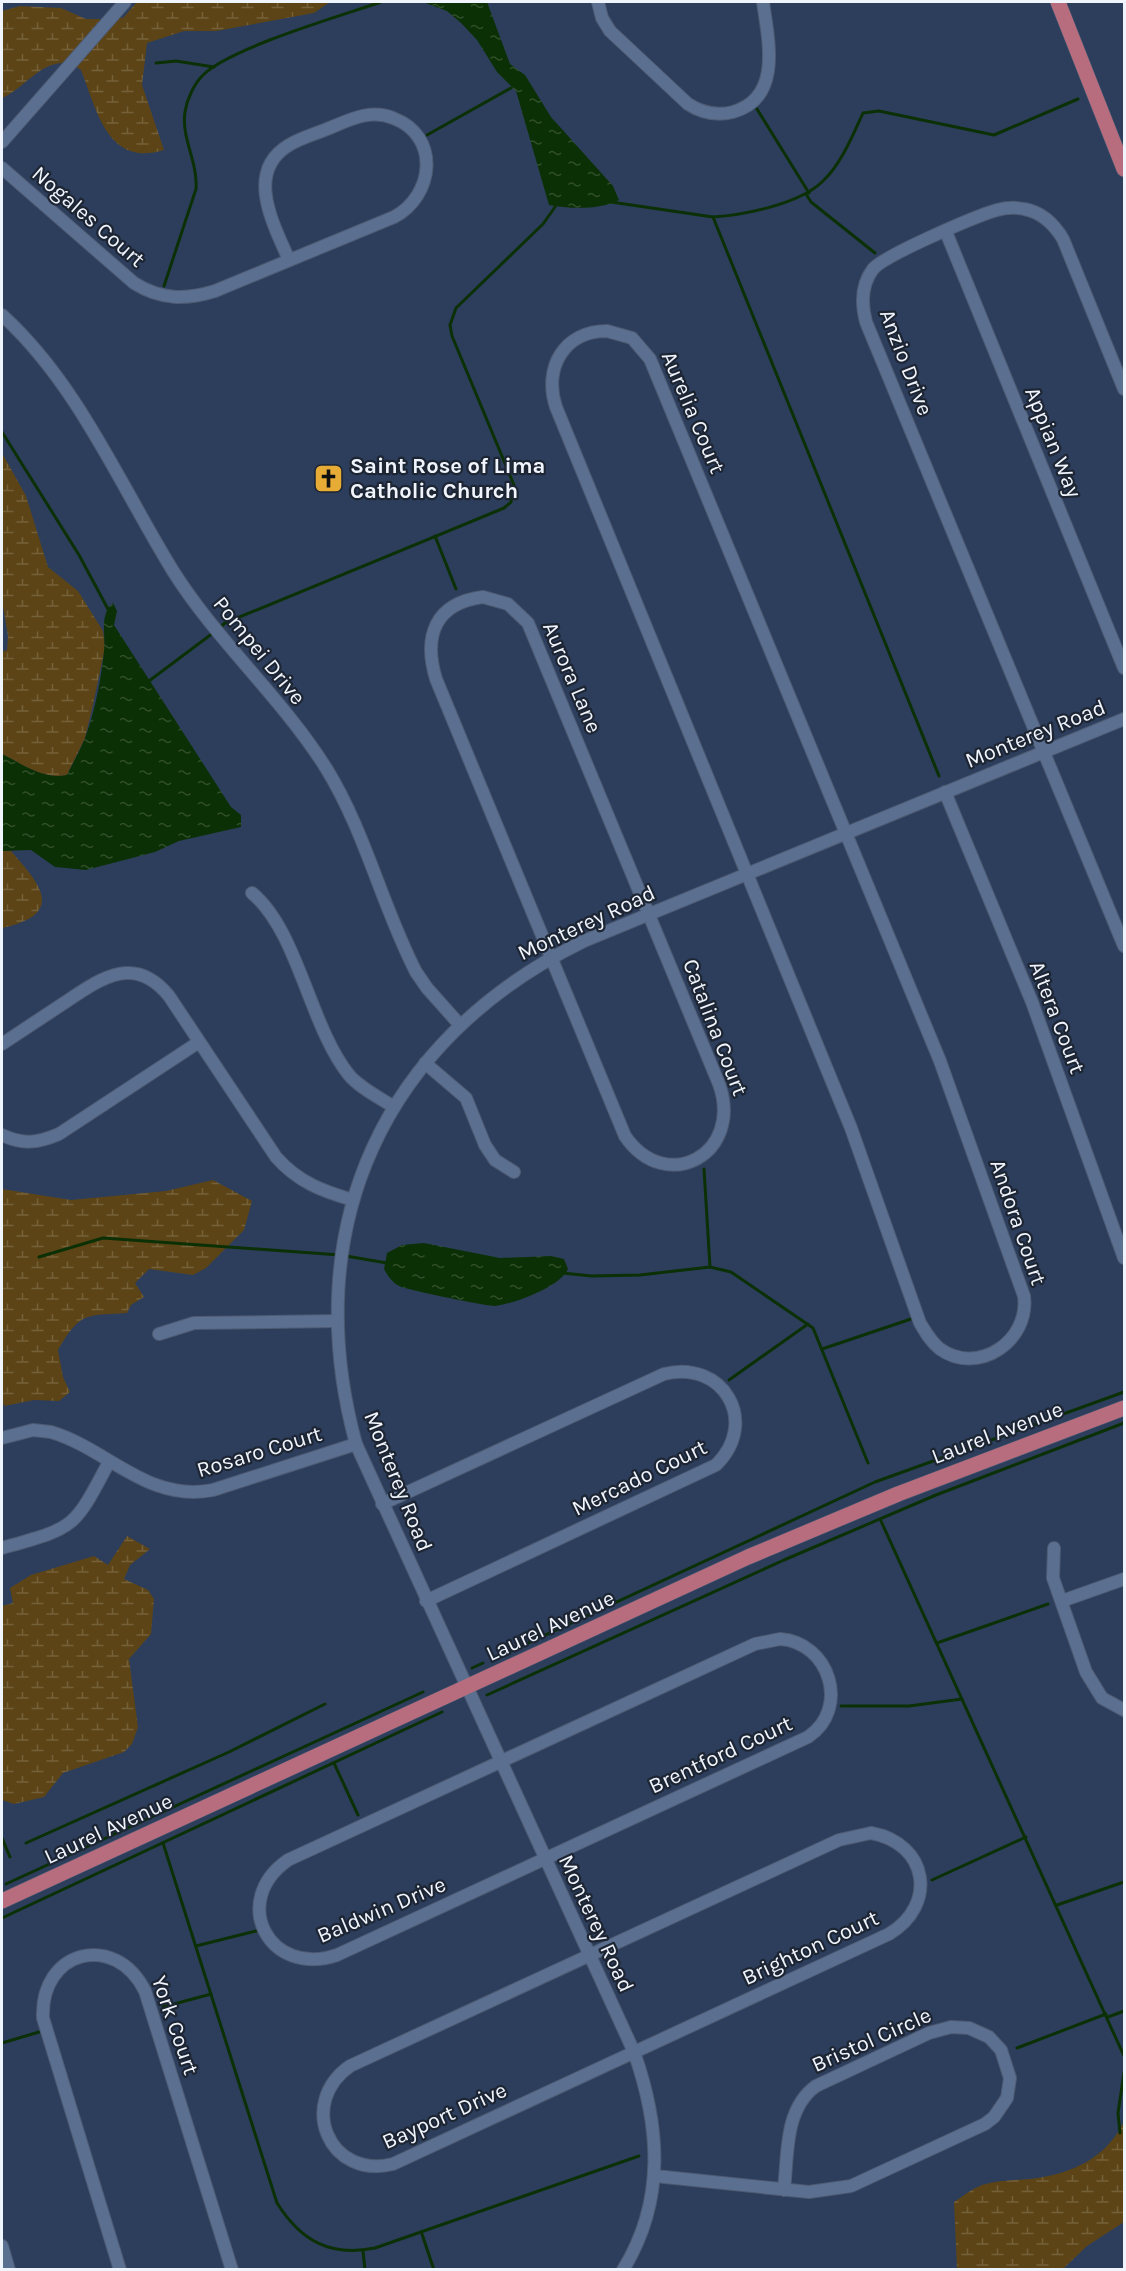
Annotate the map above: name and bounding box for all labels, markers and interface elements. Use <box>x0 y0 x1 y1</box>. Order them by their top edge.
street label: Nogales Court <box>27 161 150 273</box>
street label: Anzio Drive <box>874 306 938 419</box>
street label: Aurelia Court <box>656 347 731 477</box>
street label: Appian Way <box>1019 383 1087 501</box>
place label: Saint Rose of Lima Catholic Church <box>350 453 545 504</box>
church icon: Saint Rose of Lima Catholic Church <box>313 462 345 494</box>
street label: Pompei Drive <box>208 591 311 710</box>
street label: Aurora Lane <box>537 618 607 737</box>
street label: Monterey Road <box>961 694 1109 774</box>
street label: Monterey Road <box>513 880 659 966</box>
street label: Catalina Court <box>677 955 753 1099</box>
street label: Altera Court <box>1024 957 1090 1077</box>
street label: Andora Court <box>984 1156 1052 1289</box>
street label: Laurel Avenue <box>928 1396 1067 1470</box>
street label: Monterey Road <box>358 1407 438 1555</box>
street label: Rosaro Court <box>194 1421 325 1483</box>
street label: Mercado Court <box>568 1434 711 1522</box>
street label: Laurel Avenue <box>482 1585 619 1667</box>
street label: Brentford Court <box>645 1710 796 1800</box>
street label: Laurel Avenue <box>40 1788 177 1870</box>
street label: Monterey Road <box>553 1850 639 1996</box>
street label: Baldwin Drive <box>313 1871 450 1949</box>
street label: Brighton Court <box>738 1905 883 1991</box>
street label: York Court <box>146 1972 204 2078</box>
street label: Bristol Circle <box>808 2002 935 2078</box>
street label: Bayport Drive <box>378 2077 511 2155</box>

